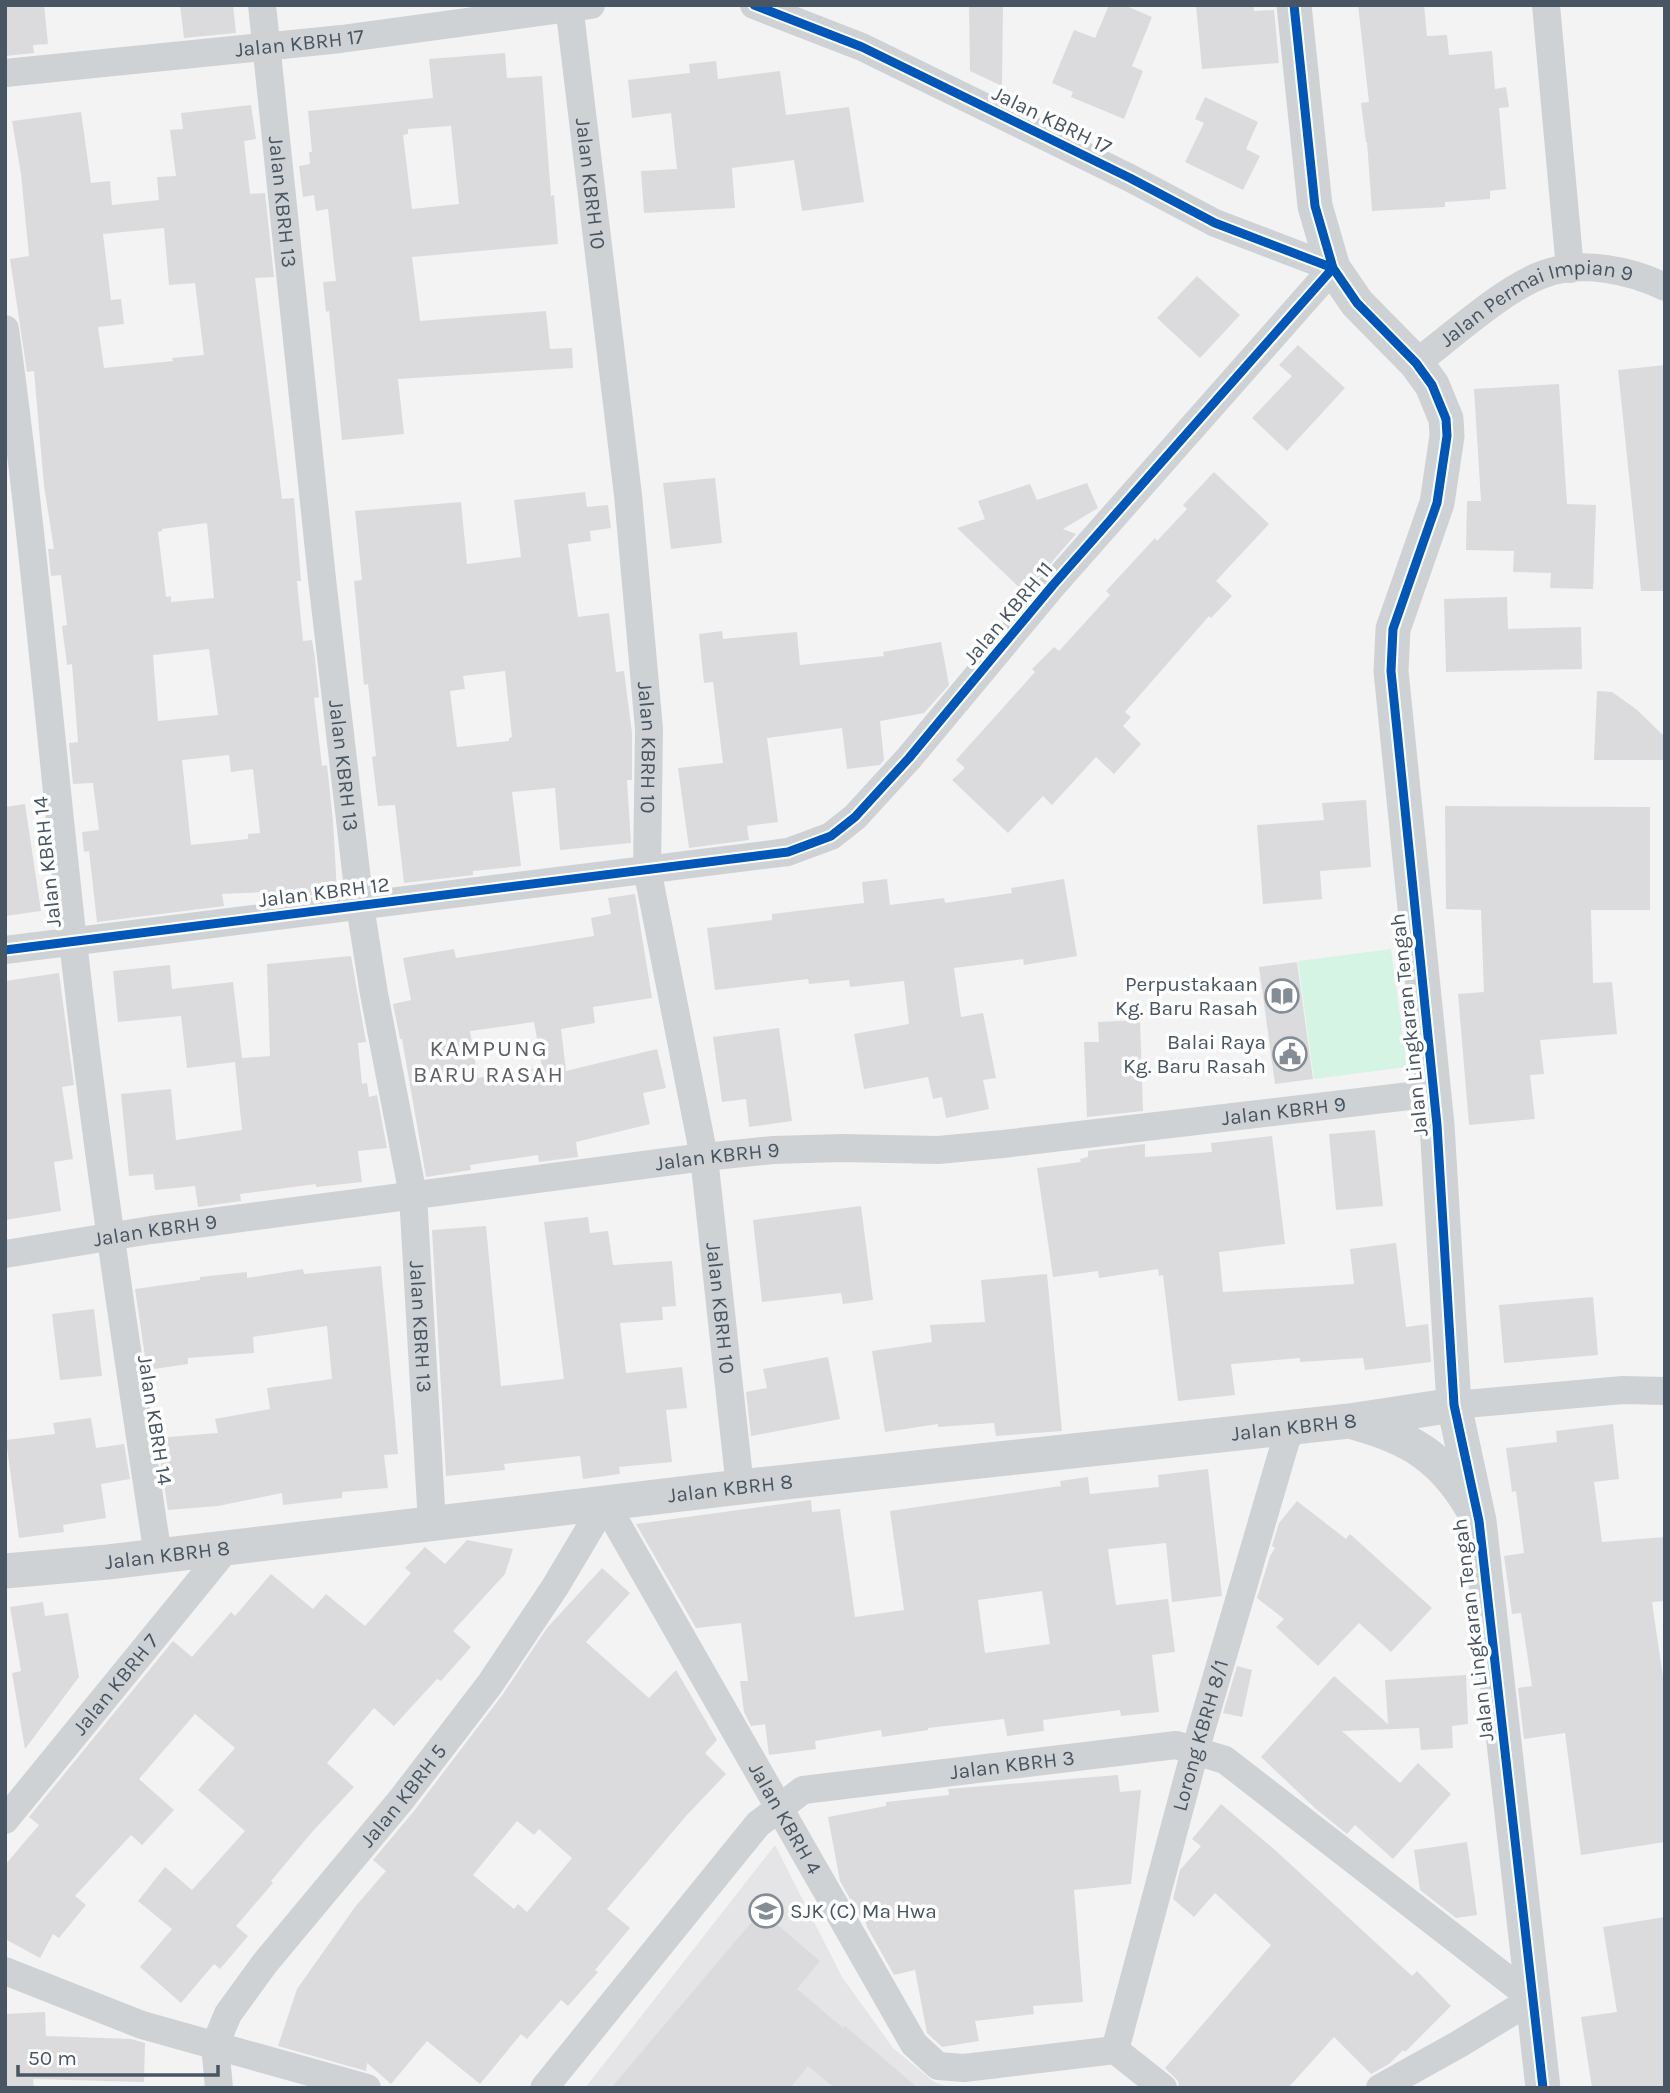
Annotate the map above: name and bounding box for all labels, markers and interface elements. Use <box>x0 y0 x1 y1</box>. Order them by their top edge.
street label: Jalan KBRH 17 <box>234 24 366 62</box>
street label: Jalan KBRH 17 <box>988 81 1116 159</box>
street label: Jalan KBRH 10 <box>571 117 610 251</box>
street label: Jalan KBRH 13 <box>264 135 301 269</box>
street label: Jalan Permai Impian 9 <box>1435 255 1636 352</box>
street label: Jalan KBRH 11 <box>958 557 1058 669</box>
street label: Jalan KBRH 10 <box>633 680 661 814</box>
street label: Jalan KBRH 13 <box>324 699 363 833</box>
street label: Jalan KBRH 14 <box>28 795 66 929</box>
street label: Jalan KBRH 12 <box>257 872 391 912</box>
street label: Jalan Lingkaran Tengah <box>1385 912 1433 1138</box>
place label: Perpustakaan Kg. Baru Rasah <box>1115 972 1258 1020</box>
library icon: Perpustakaan Kg. Baru Rasah <box>1263 977 1301 1015</box>
place label: Balai Raya Kg. Baru Rasah <box>1123 1030 1266 1078</box>
district label: KAMPUNG BARU RASAH <box>413 1035 565 1088</box>
public building icon: Balai Raya Kg. Baru Rasah <box>1271 1035 1309 1073</box>
street label: Jalan KBRH 9 <box>1220 1092 1347 1130</box>
street label: Jalan KBRH 9 <box>654 1138 780 1175</box>
street label: Jalan KBRH 9 <box>91 1209 219 1251</box>
street label: Jalan KBRH 10 <box>701 1241 740 1375</box>
street label: Jalan KBRH 13 <box>405 1260 436 1393</box>
street label: Jalan KBRH 14 <box>133 1353 177 1487</box>
street label: Jalan KBRH 8 <box>1230 1408 1358 1446</box>
street label: Jalan KBRH 8 <box>666 1469 794 1507</box>
street label: Jalan Lingkaran Tengah <box>1447 1517 1499 1743</box>
street label: Jalan KBRH 8 <box>103 1536 231 1574</box>
street label: Jalan KBRH 7 <box>67 1629 164 1740</box>
street label: Lorong KBRH 8/1 <box>1167 1657 1233 1814</box>
street label: Jalan KBRH 5 <box>355 1739 451 1852</box>
street label: Jalan KBRH 3 <box>949 1745 1076 1784</box>
street label: Jalan KBRH 4 <box>744 1758 827 1879</box>
school or university icon: SJK (C) Ma Hwa <box>747 1892 785 1930</box>
place label: SJK (C) Ma Hwa <box>790 1899 937 1923</box>
scale bar <box>18 2034 217 2078</box>
text: 50 m <box>28 2046 77 2070</box>

